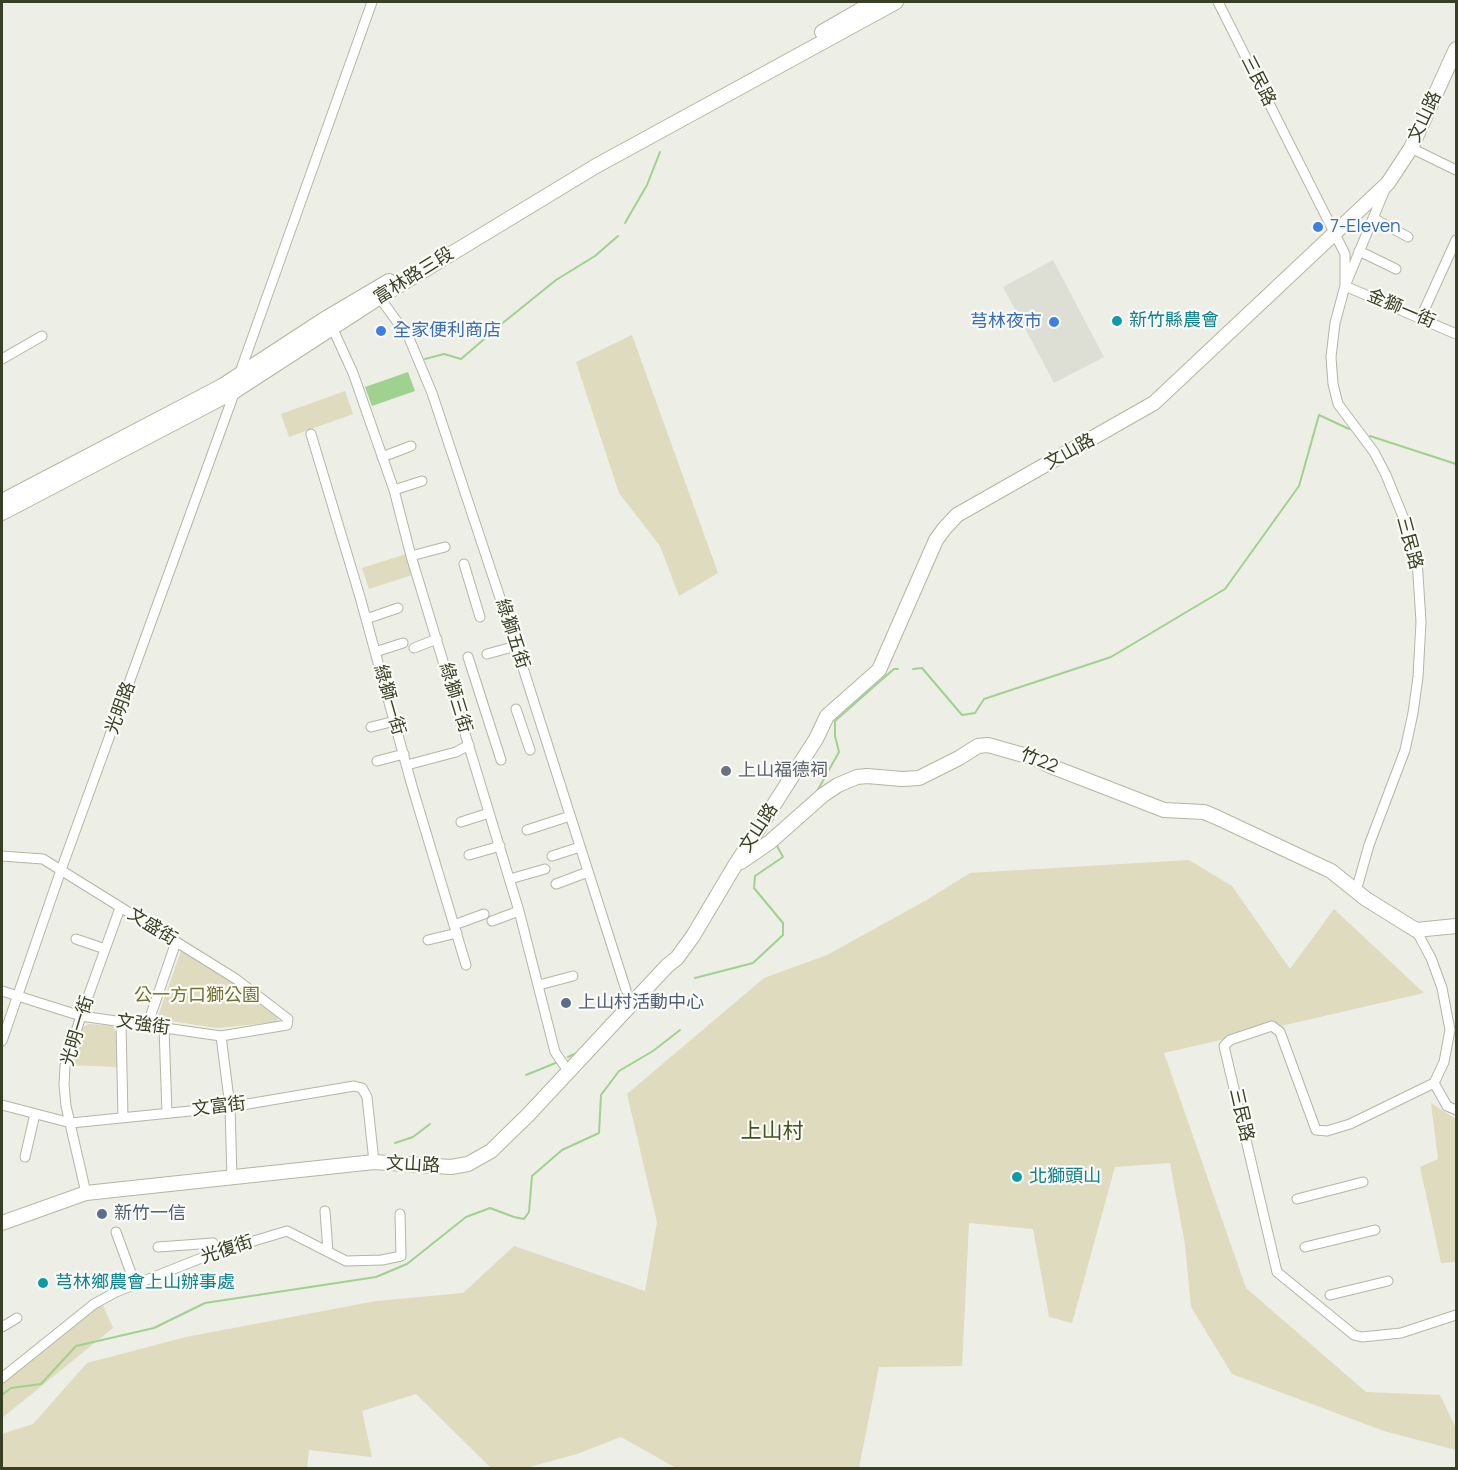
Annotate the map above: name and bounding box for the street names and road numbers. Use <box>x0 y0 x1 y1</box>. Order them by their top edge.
street label: 三民路 <box>1236 52 1280 110</box>
street label: 文山路 <box>1404 88 1446 146</box>
street label: 富林路三段 <box>370 243 458 309</box>
street label: 金獅一街 <box>1364 285 1438 333</box>
street label: 文山路 <box>1041 429 1099 475</box>
street label: 三民路 <box>1392 514 1426 572</box>
street label: 綠獅五街 <box>491 596 533 672</box>
street label: 綠獅三街 <box>434 660 476 736</box>
street label: 綠獅一街 <box>369 662 409 738</box>
street label: 光明路 <box>102 679 140 737</box>
street label: 竹22 <box>1017 744 1061 778</box>
street label: 文山路 <box>735 799 783 857</box>
street label: 文盛街 <box>123 904 181 950</box>
street label: 光明一街 <box>57 993 99 1069</box>
street label: 文強街 <box>115 1011 171 1039</box>
street label: 三民路 <box>1224 1086 1258 1144</box>
street label: 文富街 <box>191 1093 247 1121</box>
street label: 文山路 <box>385 1153 441 1177</box>
street label: 光復街 <box>198 1231 256 1269</box>

